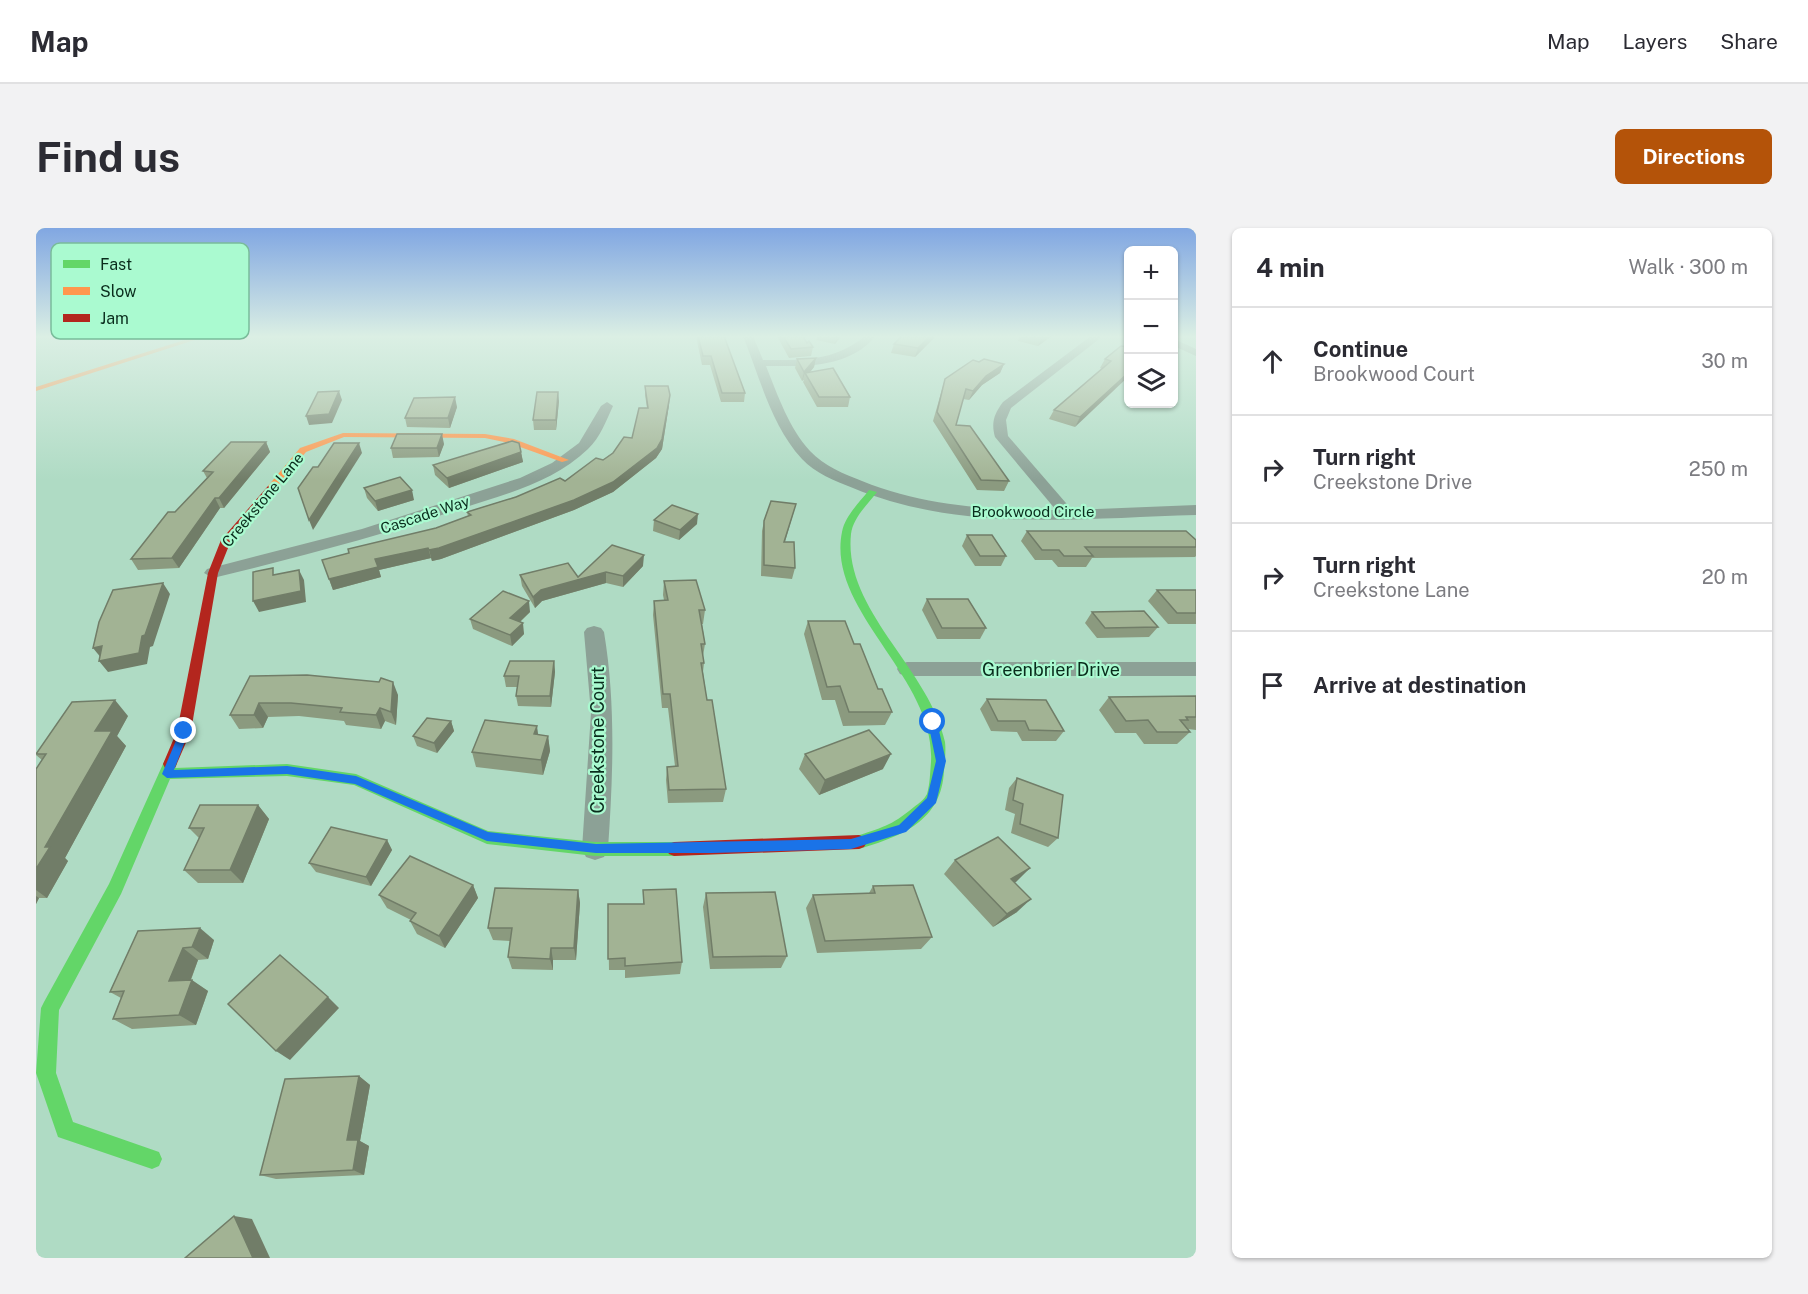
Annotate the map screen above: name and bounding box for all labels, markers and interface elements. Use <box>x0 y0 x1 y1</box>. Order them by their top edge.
text: Map <box>30 25 89 58</box>
text: Map <box>1547 29 1590 54</box>
text: Layers <box>1623 29 1687 54</box>
text: Share <box>1720 29 1778 54</box>
button: Directions <box>1615 129 1772 184</box>
text: Find us <box>36 132 180 181</box>
legend <box>51 243 249 339</box>
map controls <box>1124 246 1178 408</box>
button: + <box>1124 246 1178 300</box>
text: 4 min <box>1256 252 1325 283</box>
text: Fast <box>100 255 132 274</box>
text: Walk · 300 m <box>1628 255 1748 279</box>
text: Slow <box>100 282 137 301</box>
button: − <box>1124 300 1178 354</box>
text: Jam <box>100 309 129 328</box>
text: Continue <box>1313 336 1408 362</box>
icon: ahead <box>1256 345 1289 378</box>
text: 30 m <box>1701 349 1748 373</box>
button: layers <box>1124 354 1178 408</box>
text: Brookwood Court <box>1313 362 1475 386</box>
text: Turn right <box>1313 444 1416 470</box>
street label: Creekstone Lane <box>218 449 307 550</box>
icon: right <box>1256 453 1289 486</box>
text: 250 m <box>1689 457 1748 481</box>
text: Creekstone Drive <box>1313 470 1472 494</box>
street label: Cascade Way <box>378 492 472 537</box>
street label: Brookwood Circle <box>971 503 1095 520</box>
text: Turn right <box>1313 552 1416 578</box>
icon: right <box>1256 561 1289 594</box>
text: 20 m <box>1702 565 1748 589</box>
text: Creekstone Lane <box>1313 578 1470 602</box>
street label: Greenbrier Drive <box>982 659 1120 680</box>
street label: Creekstone Court <box>587 666 608 814</box>
icon: arrive <box>1256 669 1289 702</box>
text: Arrive at destination <box>1313 672 1526 698</box>
route start <box>919 708 945 734</box>
route end <box>170 717 196 743</box>

